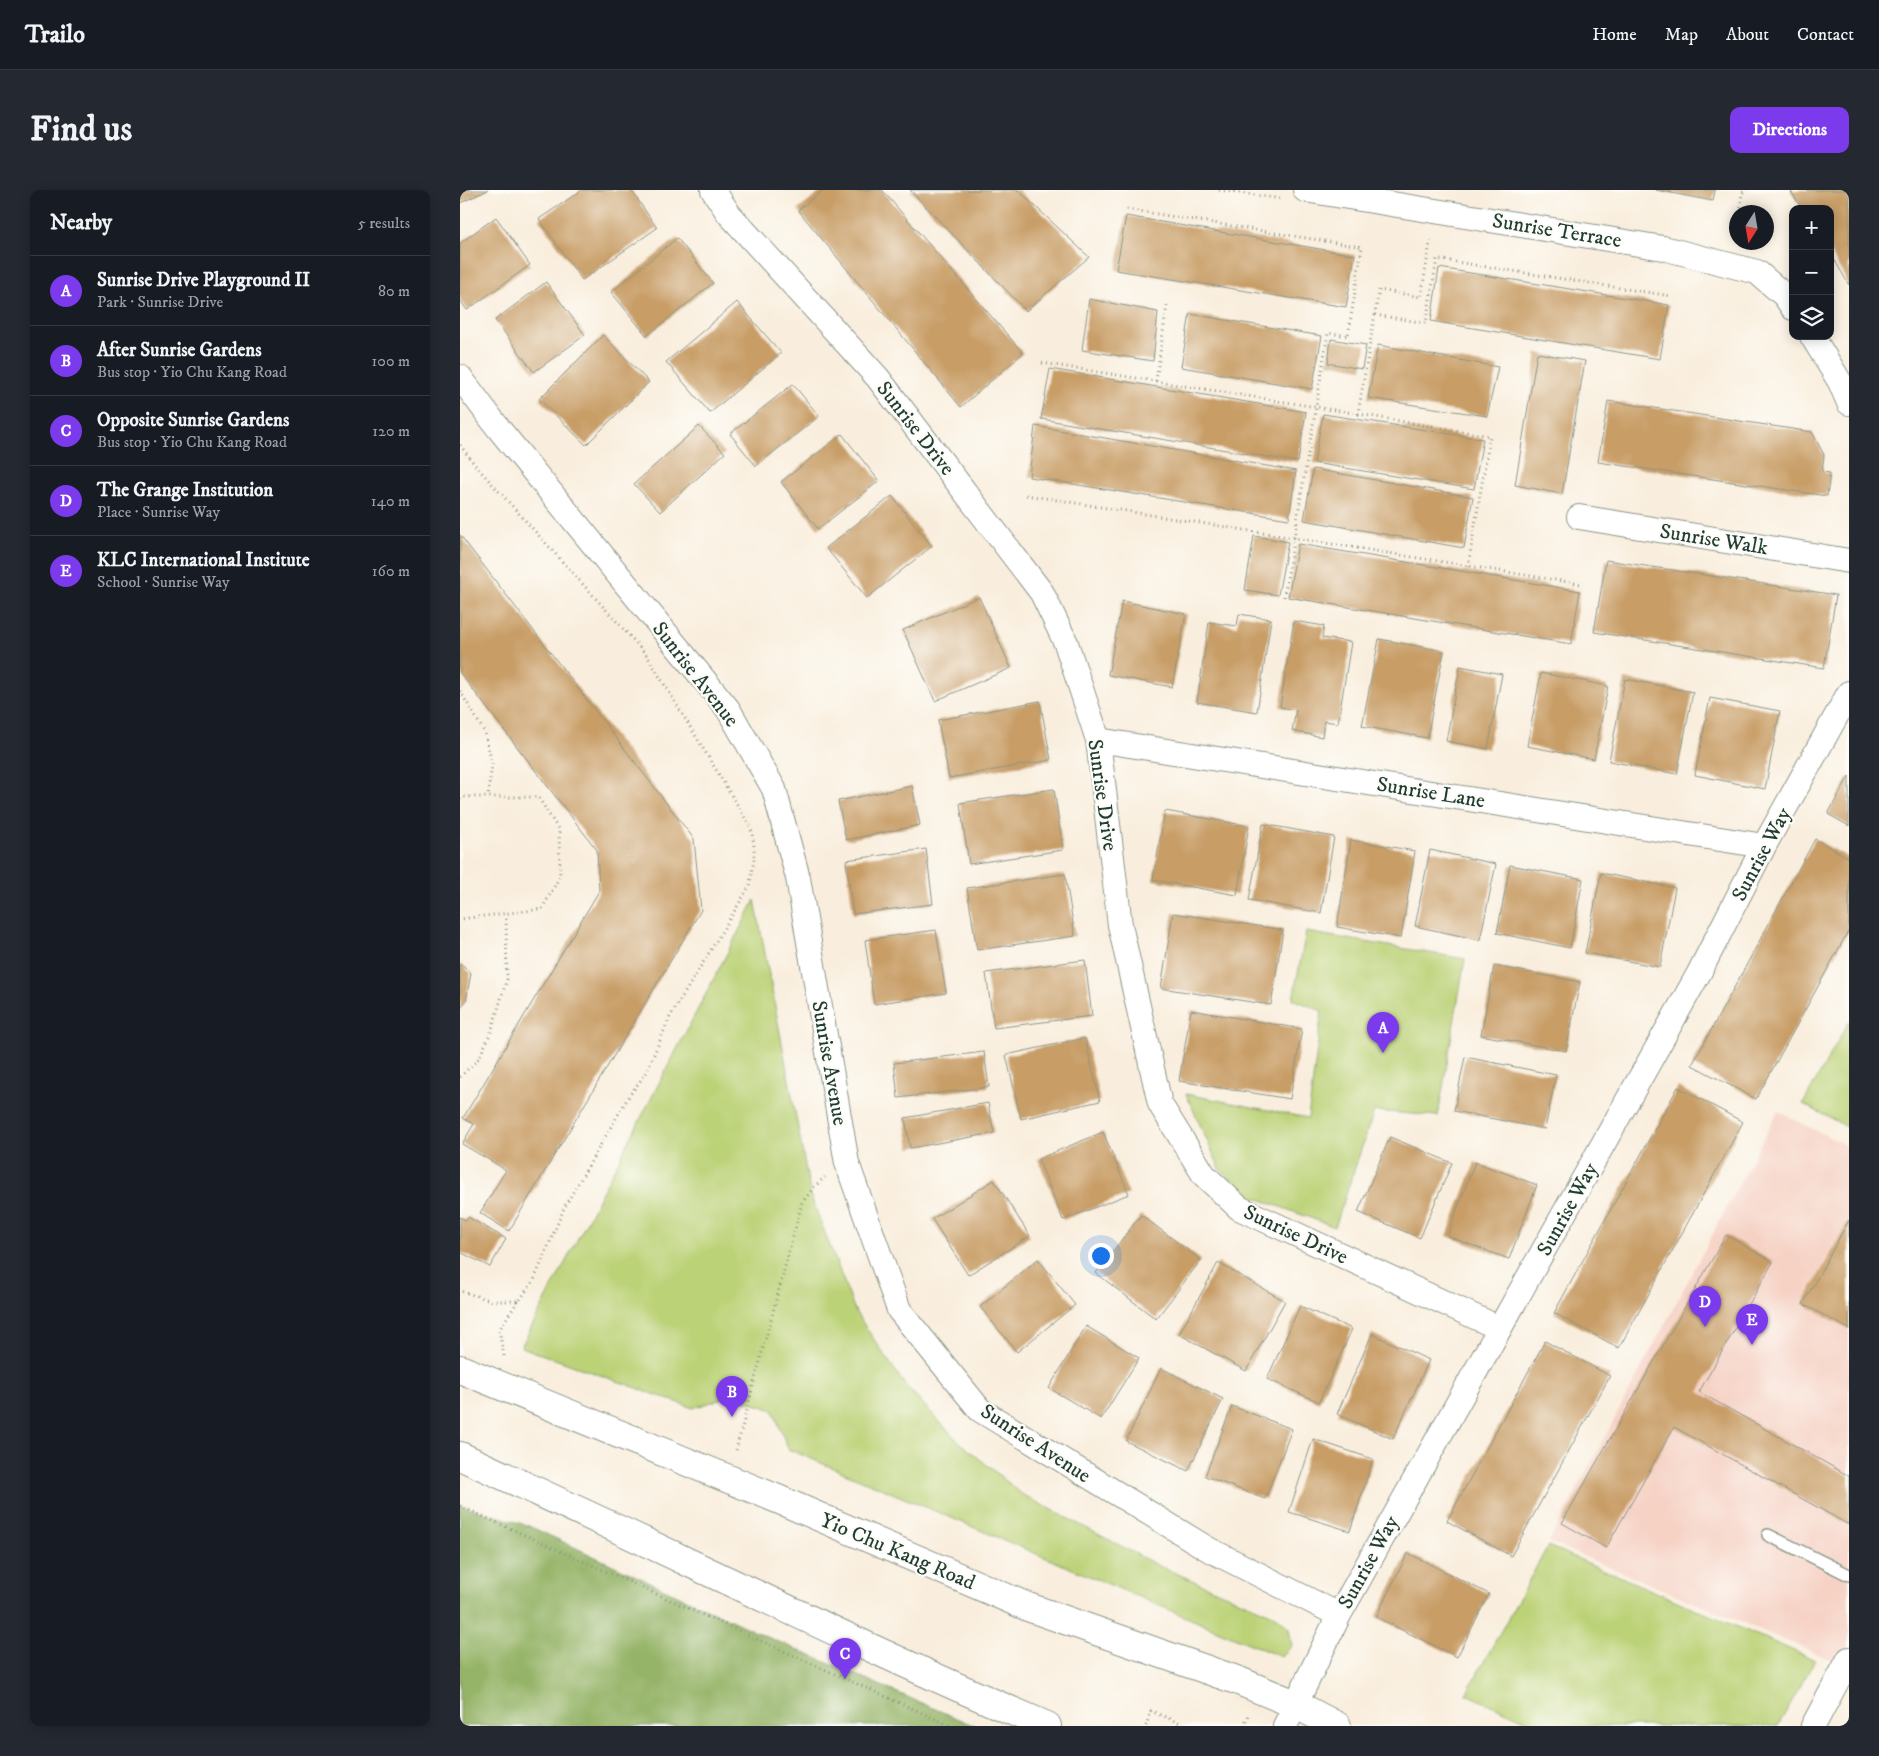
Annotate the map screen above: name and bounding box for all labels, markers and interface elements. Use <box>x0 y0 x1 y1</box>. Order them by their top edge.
text: Trailo <box>25 20 85 50</box>
text: Home <box>1592 24 1637 46</box>
text: Map <box>1665 24 1698 46</box>
text: About <box>1726 24 1769 46</box>
text: Contact <box>1797 24 1854 46</box>
button: Directions <box>1730 107 1849 153</box>
text: Find us <box>30 108 132 152</box>
north arrow <box>1729 205 1774 250</box>
map controls <box>1789 205 1834 340</box>
button: + <box>1789 205 1834 250</box>
street label: Sunrise Terrace <box>1490 208 1624 254</box>
text: Nearby <box>50 210 112 236</box>
text: 5 results <box>358 213 410 233</box>
button: − <box>1789 250 1834 295</box>
text: Sunrise Drive Playground II <box>97 269 310 292</box>
text: A <box>61 281 71 301</box>
text: 80 m <box>378 281 410 301</box>
text: Park · Sunrise Drive <box>97 292 223 312</box>
button: layers <box>1789 295 1834 340</box>
text: After Sunrise Gardens <box>97 339 262 362</box>
text: B <box>61 351 71 371</box>
text: 100 m <box>372 351 410 371</box>
text: Bus stop · Yio Chu Kang Road <box>97 362 287 382</box>
street label: Sunrise Drive <box>870 376 960 481</box>
text: Opposite Sunrise Gardens <box>97 409 289 432</box>
text: C <box>61 421 71 441</box>
text: 120 m <box>372 421 410 441</box>
text: Bus stop · Yio Chu Kang Road <box>97 432 287 452</box>
text: The Grange Institution <box>97 479 273 502</box>
text: D <box>60 491 72 511</box>
text: 140 m <box>371 491 410 511</box>
text: Place · Sunrise Way <box>97 502 220 522</box>
street label: Sunrise Walk <box>1658 519 1770 561</box>
text: KLC International Institute <box>97 549 310 572</box>
text: E <box>60 561 72 581</box>
text: 160 m <box>372 561 410 581</box>
text: School · Sunrise Way <box>97 572 230 592</box>
street label: Sunrise Avenue <box>646 617 744 733</box>
street label: Sunrise Drive <box>1081 738 1123 853</box>
street label: Sunrise Lane <box>1375 772 1487 814</box>
street label: Sunrise Way <box>1726 802 1798 906</box>
street label: Sunrise Avenue <box>805 999 853 1128</box>
pin: A <box>1367 1012 1399 1053</box>
street label: Sunrise Way <box>1532 1158 1605 1261</box>
street label: Sunrise Drive <box>1239 1199 1352 1271</box>
your location <box>1088 1243 1114 1269</box>
pin: D <box>1689 1286 1721 1327</box>
pin: E <box>1736 1304 1768 1345</box>
pin: B <box>716 1376 748 1417</box>
street label: Sunrise Avenue <box>975 1399 1096 1489</box>
street label: Yio Chu Kang Road <box>816 1508 979 1596</box>
street label: Sunrise Way <box>1333 1511 1406 1614</box>
pin: C <box>829 1638 861 1679</box>

